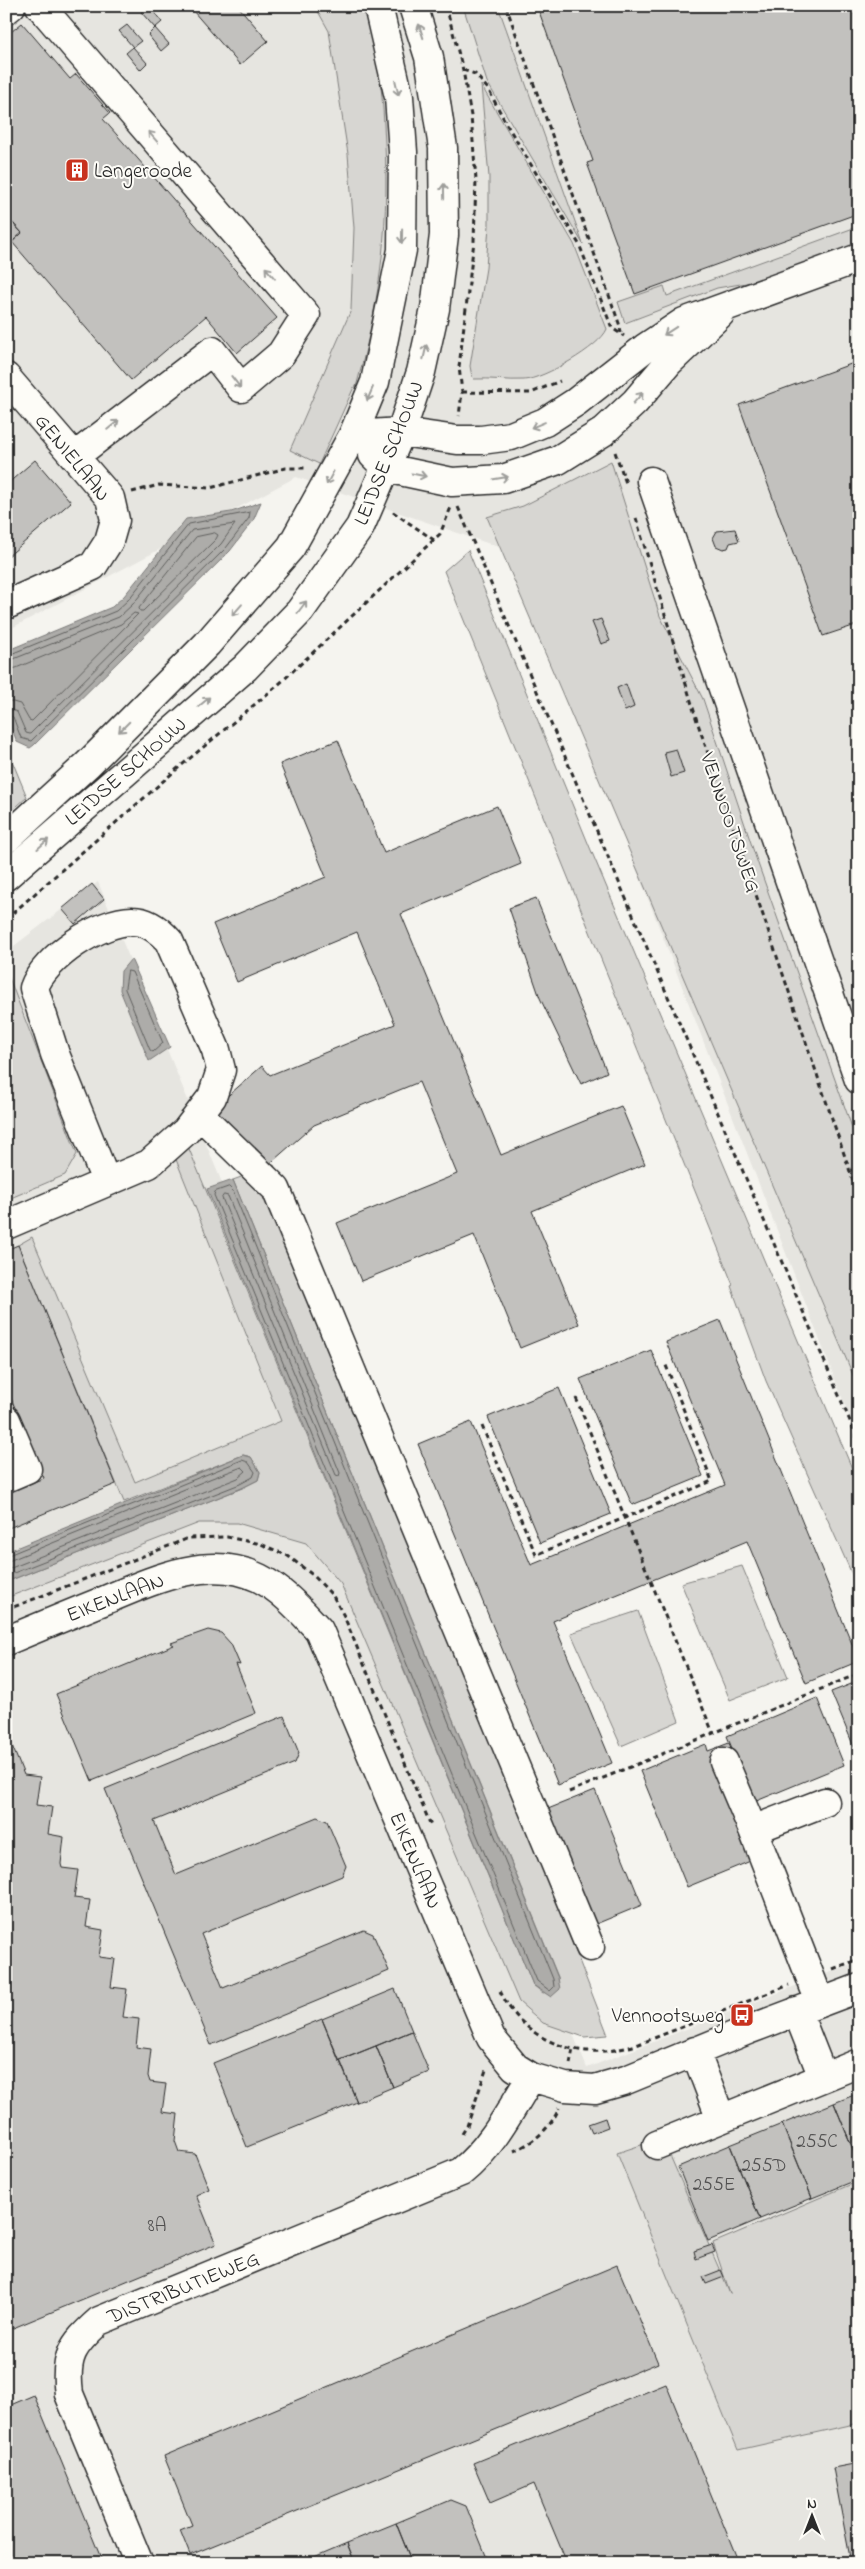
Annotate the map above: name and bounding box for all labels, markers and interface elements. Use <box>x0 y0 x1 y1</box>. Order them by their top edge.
one-way arrow <box>416 24 425 39</box>
one-way arrow <box>393 79 402 95</box>
one-way arrow <box>147 130 158 143</box>
building icon: Langeroode <box>64 157 90 183</box>
place label: Langeroode <box>94 157 192 189</box>
one-way arrow <box>439 184 448 200</box>
one-way arrow <box>397 227 407 243</box>
one-way arrow <box>264 267 276 280</box>
one-way arrow <box>663 327 677 337</box>
one-way arrow <box>421 345 430 361</box>
one-way arrow <box>230 375 241 388</box>
street label: LEIDSE SCHOUW <box>347 377 432 530</box>
one-way arrow <box>365 386 374 401</box>
one-way arrow <box>632 391 644 404</box>
street label: GENIELAAN <box>27 408 116 509</box>
one-way arrow <box>106 420 119 431</box>
one-way arrow <box>530 422 545 431</box>
one-way arrow <box>325 470 335 485</box>
one-way arrow <box>411 471 427 480</box>
one-way arrow <box>492 473 508 483</box>
one-way arrow <box>297 600 307 614</box>
one-way arrow <box>231 603 242 616</box>
one-way arrow <box>198 697 211 708</box>
street label: LEIDSE SCHOUW <box>59 711 194 834</box>
one-way arrow <box>118 721 130 733</box>
street label: VENNOOTSWEG <box>691 748 767 897</box>
one-way arrow <box>36 838 49 850</box>
street label: EIKENLAAN <box>62 1566 169 1631</box>
street label: EIKENLAAN <box>380 1808 448 1914</box>
place label: Vennootsweg <box>611 2002 724 2034</box>
bus stop icon: Vennootsweg <box>729 2002 755 2028</box>
house number: 255C <box>796 2129 838 2156</box>
house number: 255D <box>741 2153 787 2180</box>
house number: 255E <box>693 2172 735 2199</box>
house number: 8A <box>148 2213 166 2240</box>
street label: DISTRIBUTIEWEG <box>102 2245 264 2333</box>
north arrow <box>788 2492 838 2542</box>
text: N <box>807 2494 817 2515</box>

